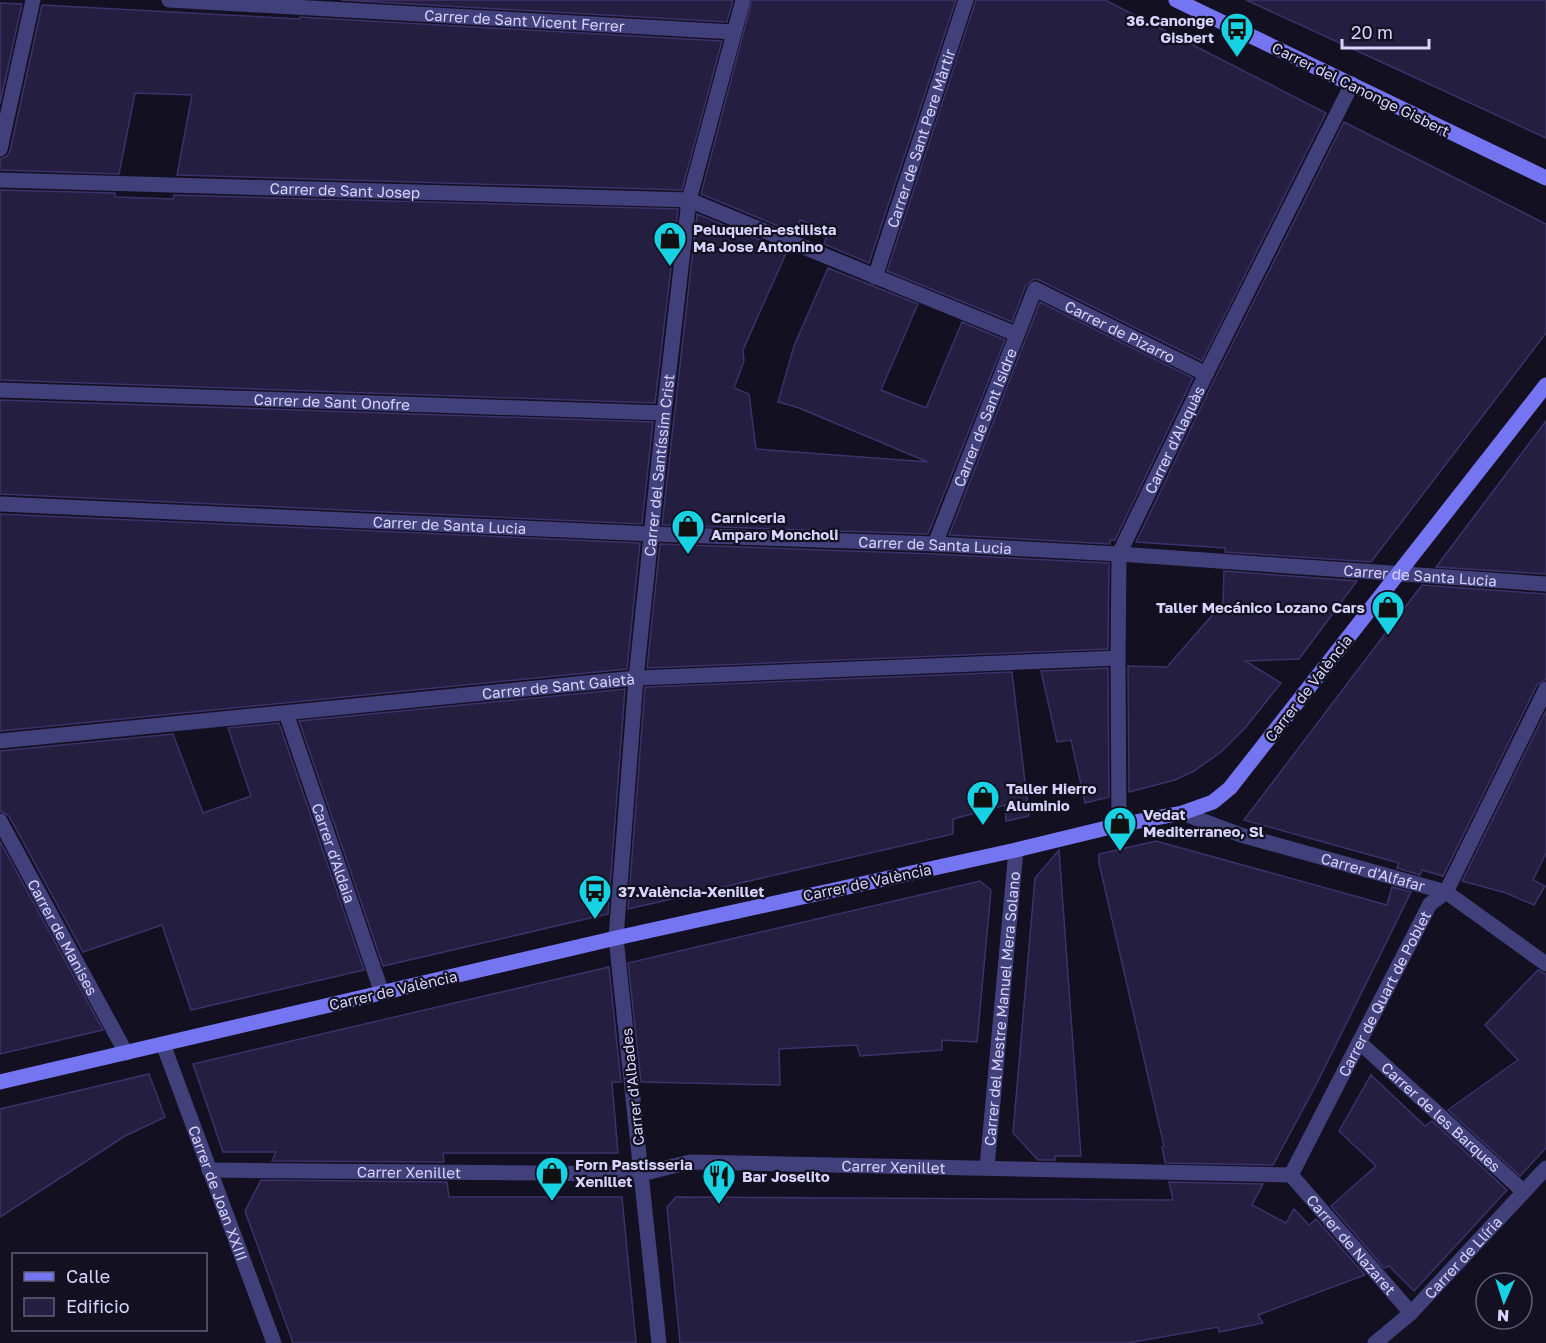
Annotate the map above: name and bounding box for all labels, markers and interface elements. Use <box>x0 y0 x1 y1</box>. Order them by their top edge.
street label: Carrer de Sant Vicent Ferrer <box>424 5 625 35</box>
place label: 36.Canonge Gisbert <box>1126 11 1214 46</box>
bus stop icon: 36.Canonge Gisbert <box>1219 11 1255 58</box>
scale bar <box>1342 12 1429 50</box>
text: 20 m <box>1351 21 1393 43</box>
street label: Carrer del Canonge Gisbert <box>1269 38 1453 140</box>
street label: Carrer de Sant Pere Màrtir <box>883 46 958 230</box>
street label: Carrer de Sant Josep <box>269 179 420 201</box>
shop icon: Peluqueria-estilista Mª Jose Antonino <box>652 220 688 267</box>
place label: Peluqueria-estilista Mª Jose Antonino <box>693 220 837 255</box>
street label: Carrer de Pizarro <box>1062 296 1178 366</box>
street label: Carrer de Sant Isidre <box>949 345 1020 489</box>
street label: Carrer del Santíssim Crist <box>640 373 678 557</box>
street label: Carrer d'Alaquàs <box>1141 383 1208 497</box>
street label: Carrer de Sant Onofre <box>253 390 411 413</box>
shop icon: Carniceria Amparo Moncholi <box>670 508 706 555</box>
place label: Carniceria Amparo Moncholi <box>711 508 838 543</box>
street label: Carrer de Santa Lucia <box>372 512 527 537</box>
street label: Carrer de Santa Lucia <box>858 532 1012 557</box>
street label: Carrer de Santa Lucia <box>1343 561 1497 590</box>
shop icon: Taller Mecánico Lozano Cars <box>1370 589 1406 636</box>
place label: Taller Mecánico Lozano Cars <box>1156 598 1365 616</box>
street label: Carrer de València <box>1261 631 1355 745</box>
street label: Carrer de Sant Gaietà <box>481 669 636 702</box>
shop icon: Taller Hierro Aluminio <box>965 779 1001 826</box>
place label: Taller Hierro Aluminio <box>1006 779 1097 814</box>
street label: Carrer d'Aldaia <box>309 801 359 905</box>
shop icon: Vedat Mediterraneo, Sl <box>1102 805 1138 852</box>
place label: Vedat Mediterraneo, Sl <box>1143 805 1264 840</box>
street label: Carrer d'Alfafar <box>1319 849 1427 895</box>
street label: Carrer de València <box>801 860 933 904</box>
street label: Carrer del Mestre Manuel Mera Solano <box>980 871 1023 1147</box>
bus stop icon: 37.València-Xenillet <box>577 873 613 920</box>
street label: Carrer de Manises <box>24 876 102 998</box>
place label: 37.València-Xenillet <box>618 882 764 900</box>
street label: Carrer de Quart de Poblet <box>1334 908 1434 1079</box>
street label: Carrer de València <box>327 966 459 1014</box>
street label: Carrer d'Albades <box>617 1027 647 1147</box>
street label: Carrer de les Barques <box>1378 1058 1504 1175</box>
street label: Carrer de Joan XXIII <box>185 1123 252 1263</box>
shop icon: Forn Pastisseria Xenillet <box>534 1155 570 1202</box>
place label: Forn Pastisseria Xenillet <box>575 1155 693 1190</box>
street label: Carrer Xenillet <box>841 1156 946 1177</box>
restaurant icon: Bar Joselito <box>701 1158 737 1205</box>
street label: Carrer Xenillet <box>357 1162 461 1181</box>
place label: Bar Joselito <box>742 1167 830 1185</box>
street label: Carrer de Nazaret <box>1303 1191 1400 1298</box>
street label: Carrer de Llíria <box>1420 1212 1506 1302</box>
legend <box>12 1253 207 1331</box>
text: Calle <box>66 1265 110 1287</box>
north arrow <box>1474 1271 1534 1331</box>
text: Edificio <box>66 1295 130 1317</box>
text: N <box>1497 1306 1510 1326</box>

